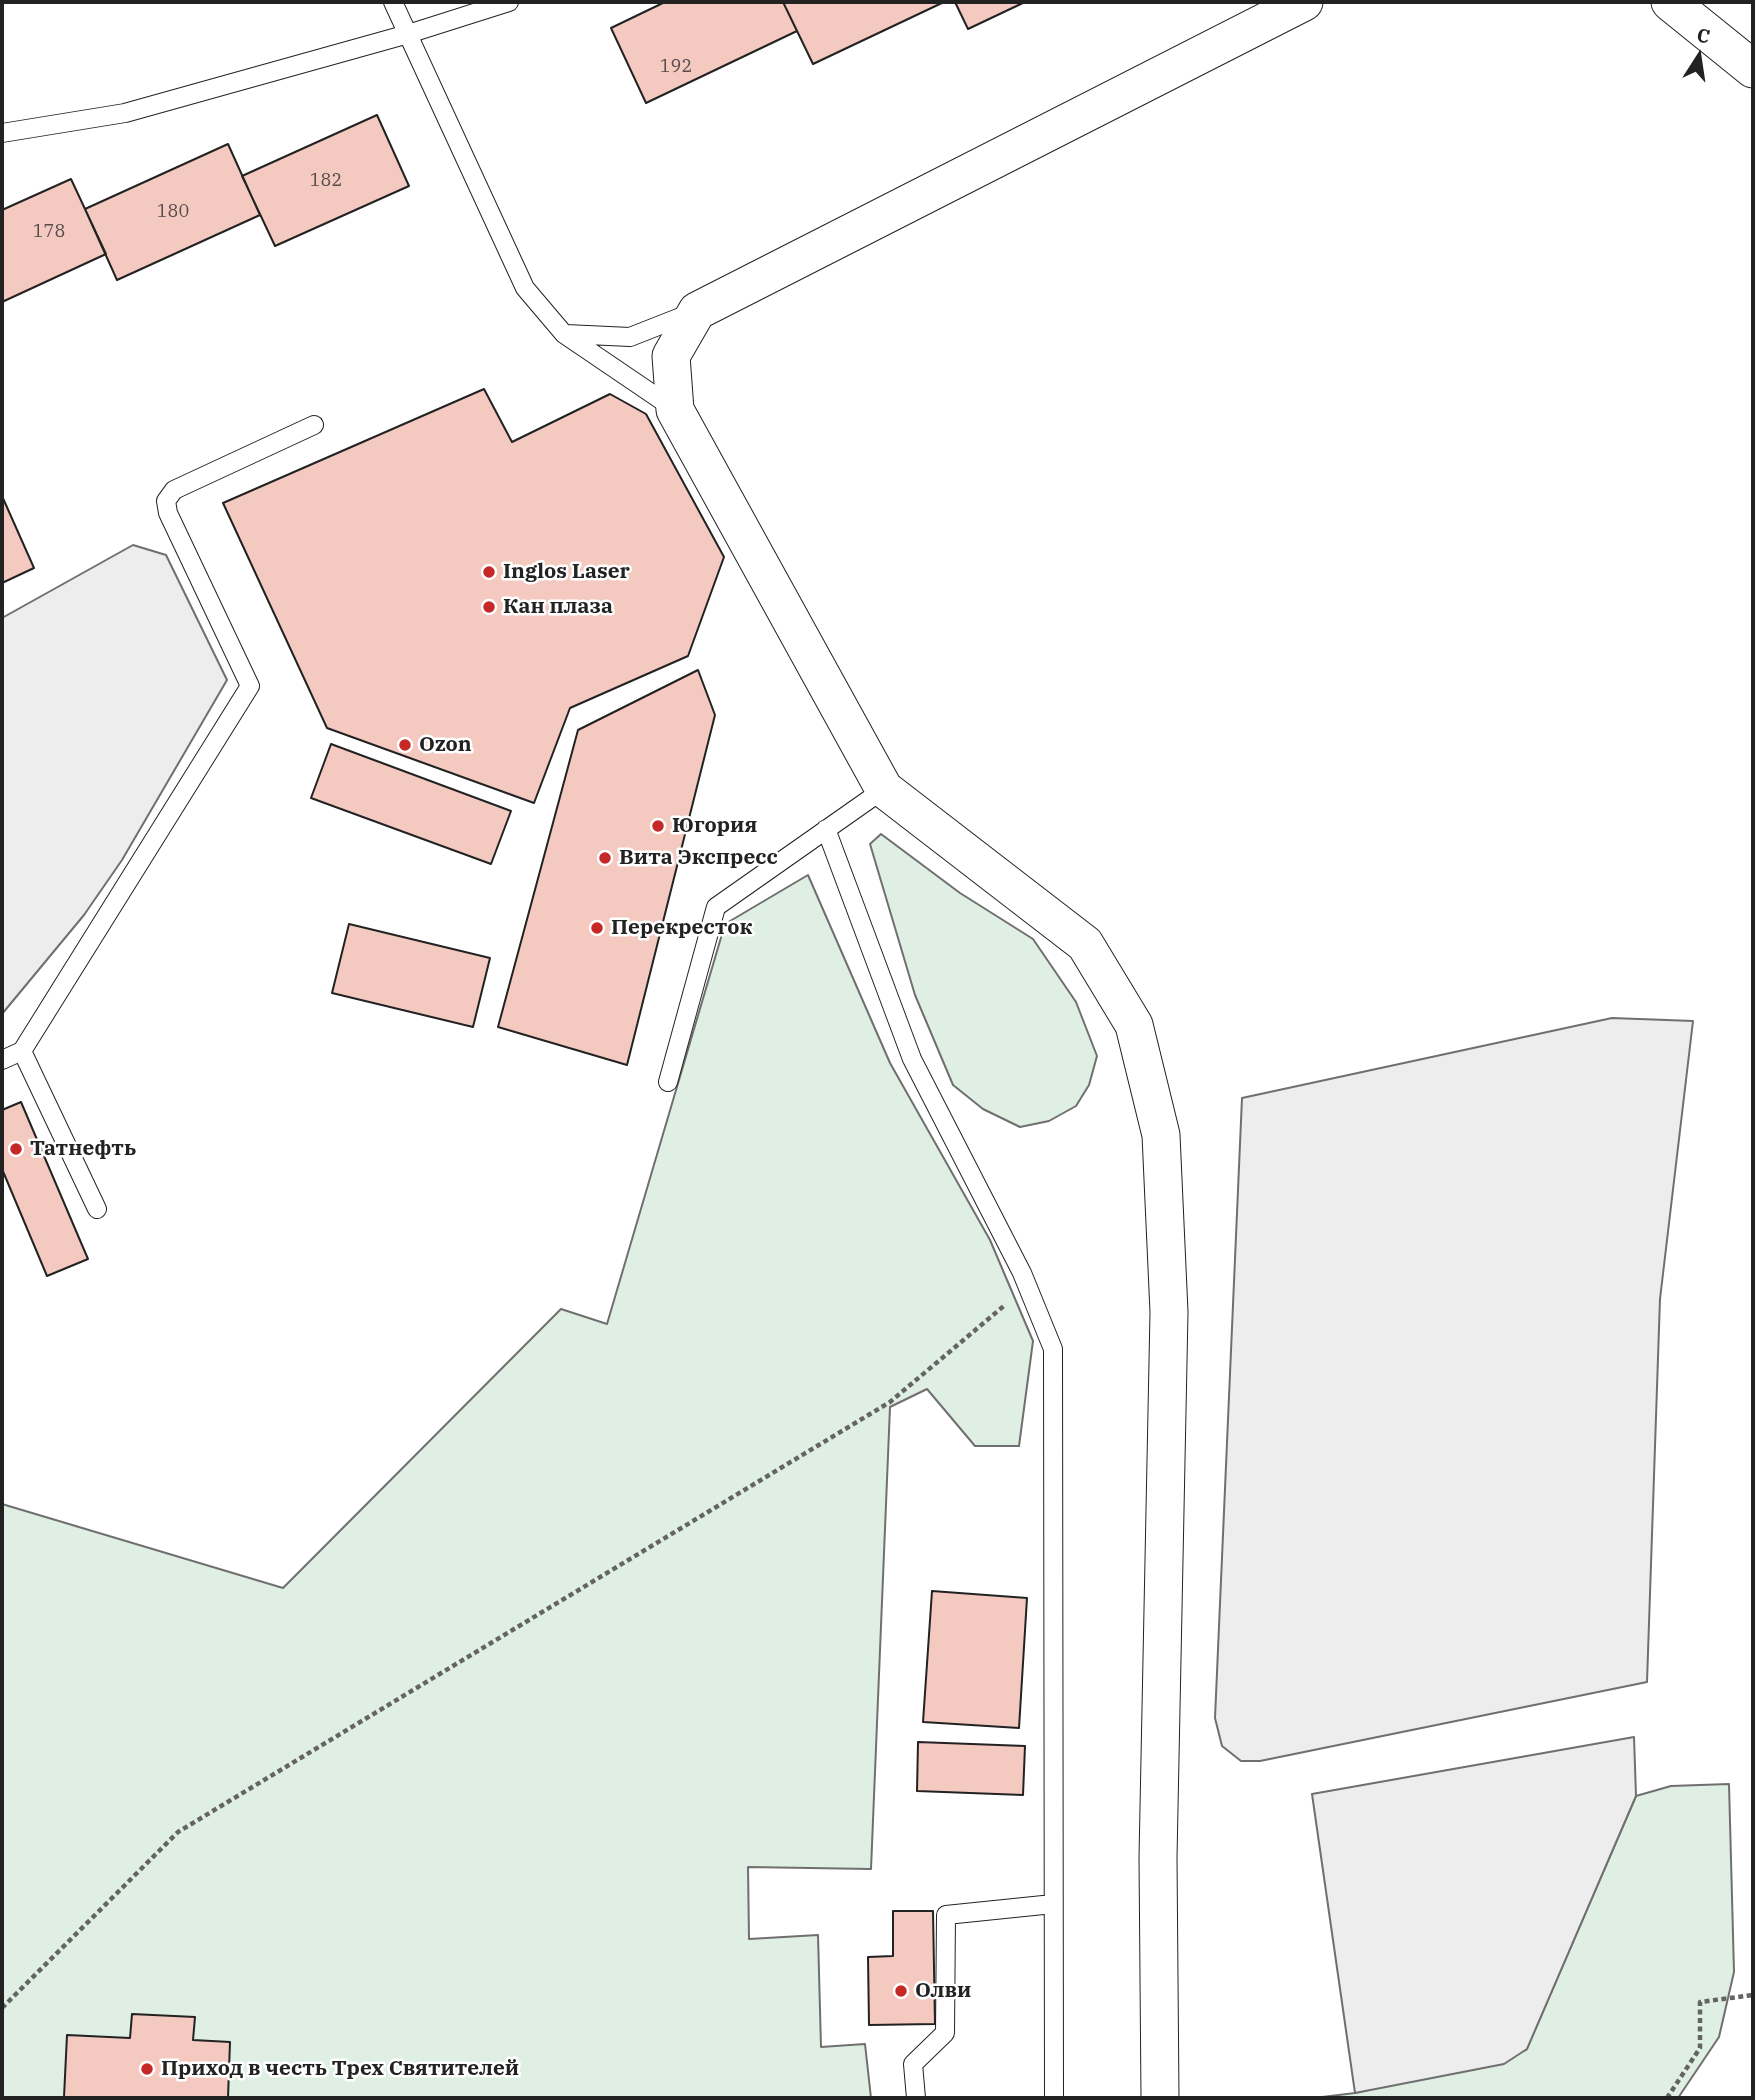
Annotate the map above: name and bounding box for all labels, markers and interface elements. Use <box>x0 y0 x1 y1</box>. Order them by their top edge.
north arrow <box>1664 21 1734 91</box>
text: С <box>1695 22 1712 49</box>
house number: 192 <box>660 56 692 78</box>
house number: 182 <box>310 170 342 192</box>
house number: 180 <box>157 201 189 223</box>
house number: 178 <box>33 221 65 243</box>
place label: Inglos Laser <box>503 559 630 585</box>
marker: Inglos Laser <box>481 564 497 580</box>
place label: Кан плаза <box>503 594 613 620</box>
marker: Кан плаза <box>481 599 497 615</box>
place label: Ozon <box>419 732 472 758</box>
marker: Ozon <box>397 737 413 753</box>
place label: Югория <box>672 813 757 839</box>
marker: Югория <box>650 818 666 834</box>
place label: Вита Экспресс <box>619 845 778 871</box>
marker: Вита Экспресс <box>597 850 613 866</box>
place label: Перекресток <box>611 915 752 941</box>
marker: Перекресток <box>589 920 605 936</box>
place label: Татнефть <box>30 1136 136 1162</box>
marker: Татнефть <box>8 1141 24 1157</box>
place label: Олви <box>915 1978 971 2004</box>
marker: Олви <box>893 1983 909 1999</box>
place label: Приход в честь Трех Святителей <box>161 2056 519 2082</box>
marker: Приход в честь Трех Святителей <box>139 2061 155 2077</box>

